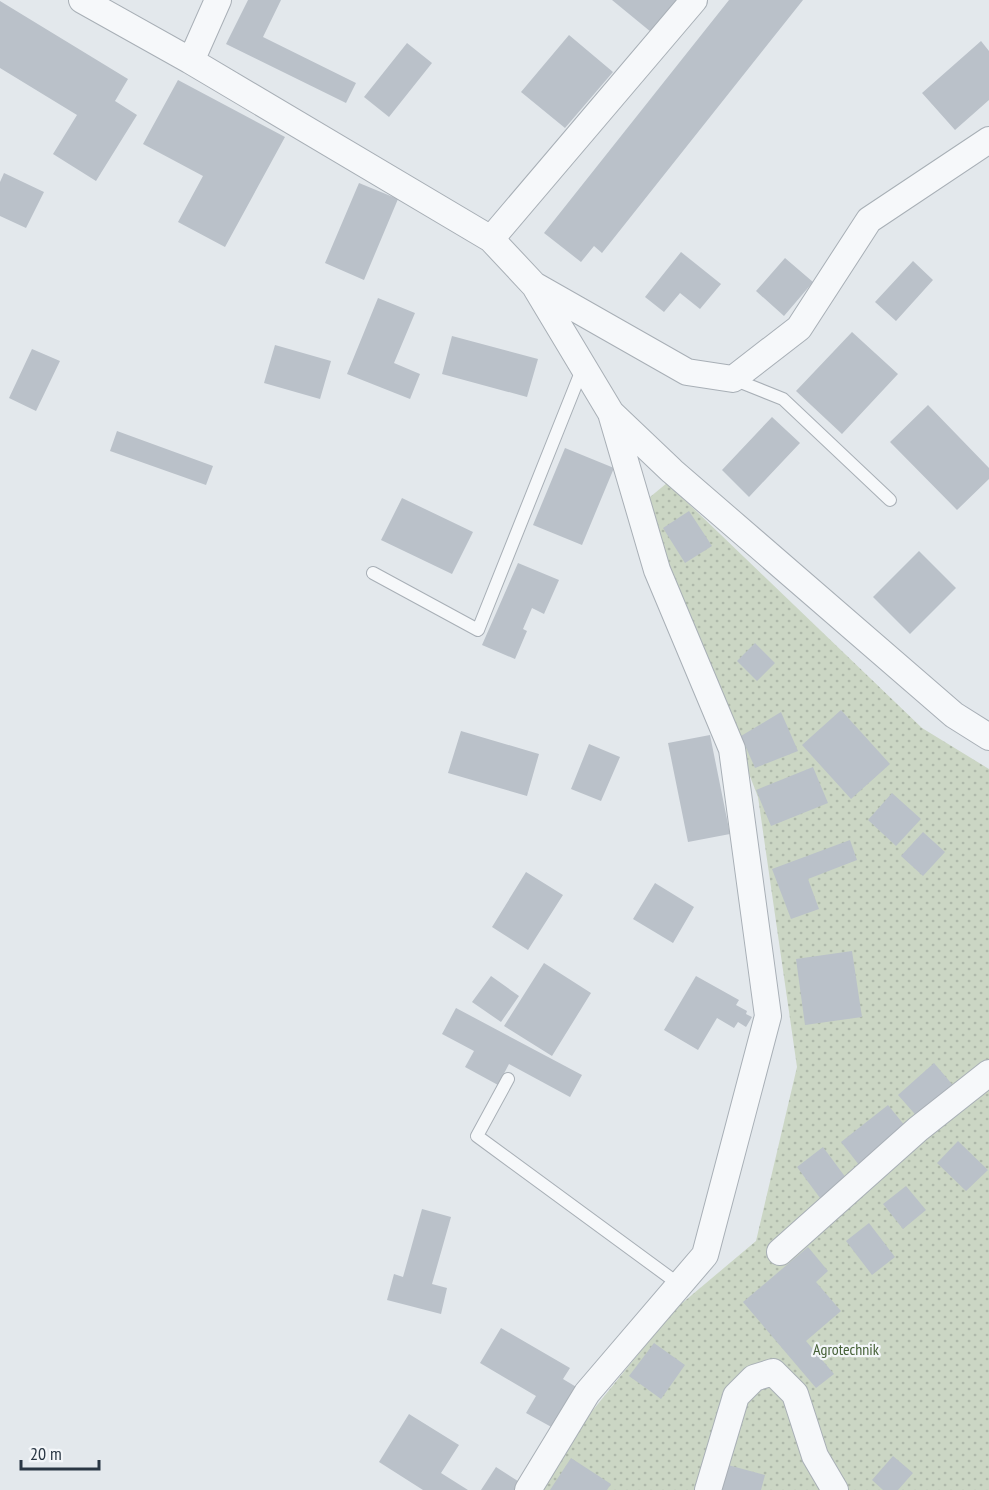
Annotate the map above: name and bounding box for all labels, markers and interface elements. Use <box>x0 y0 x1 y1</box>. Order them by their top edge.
park label: Agrotechnik <box>813 1339 880 1359</box>
scale bar <box>21 1433 99 1471</box>
text: 20 m <box>30 1442 62 1465</box>

